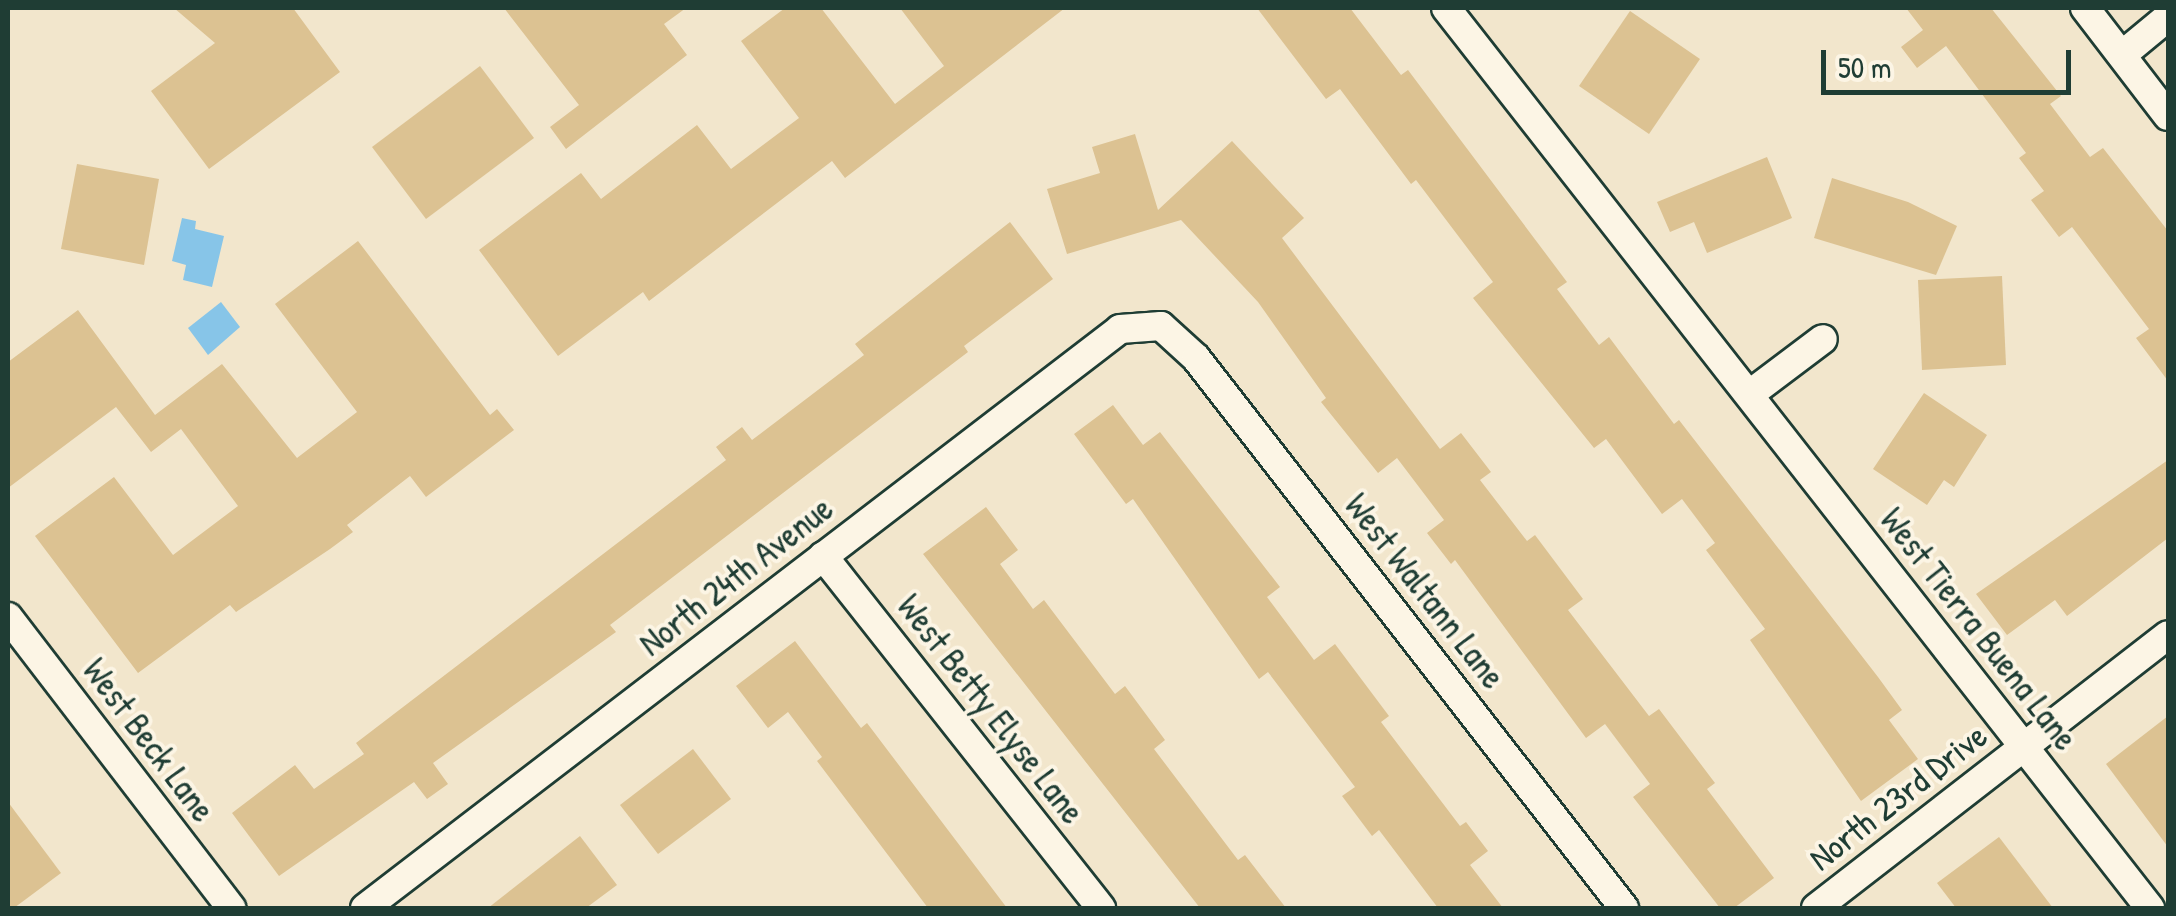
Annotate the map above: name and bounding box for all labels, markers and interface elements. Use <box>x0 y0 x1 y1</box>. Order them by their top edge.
scale bar <box>1826 30 2076 92</box>
text: 50 m <box>1838 47 1891 87</box>
street label: West Waltann Lane <box>1336 485 1514 697</box>
street label: North 24th Avenue <box>631 487 841 665</box>
street label: West Tierra Buena Lane <box>1871 500 2087 758</box>
street label: West Betty Elyse Lane <box>889 586 1093 832</box>
street label: West Beck Lane <box>74 650 224 830</box>
street label: North 23rd Drive <box>1801 715 1995 879</box>

